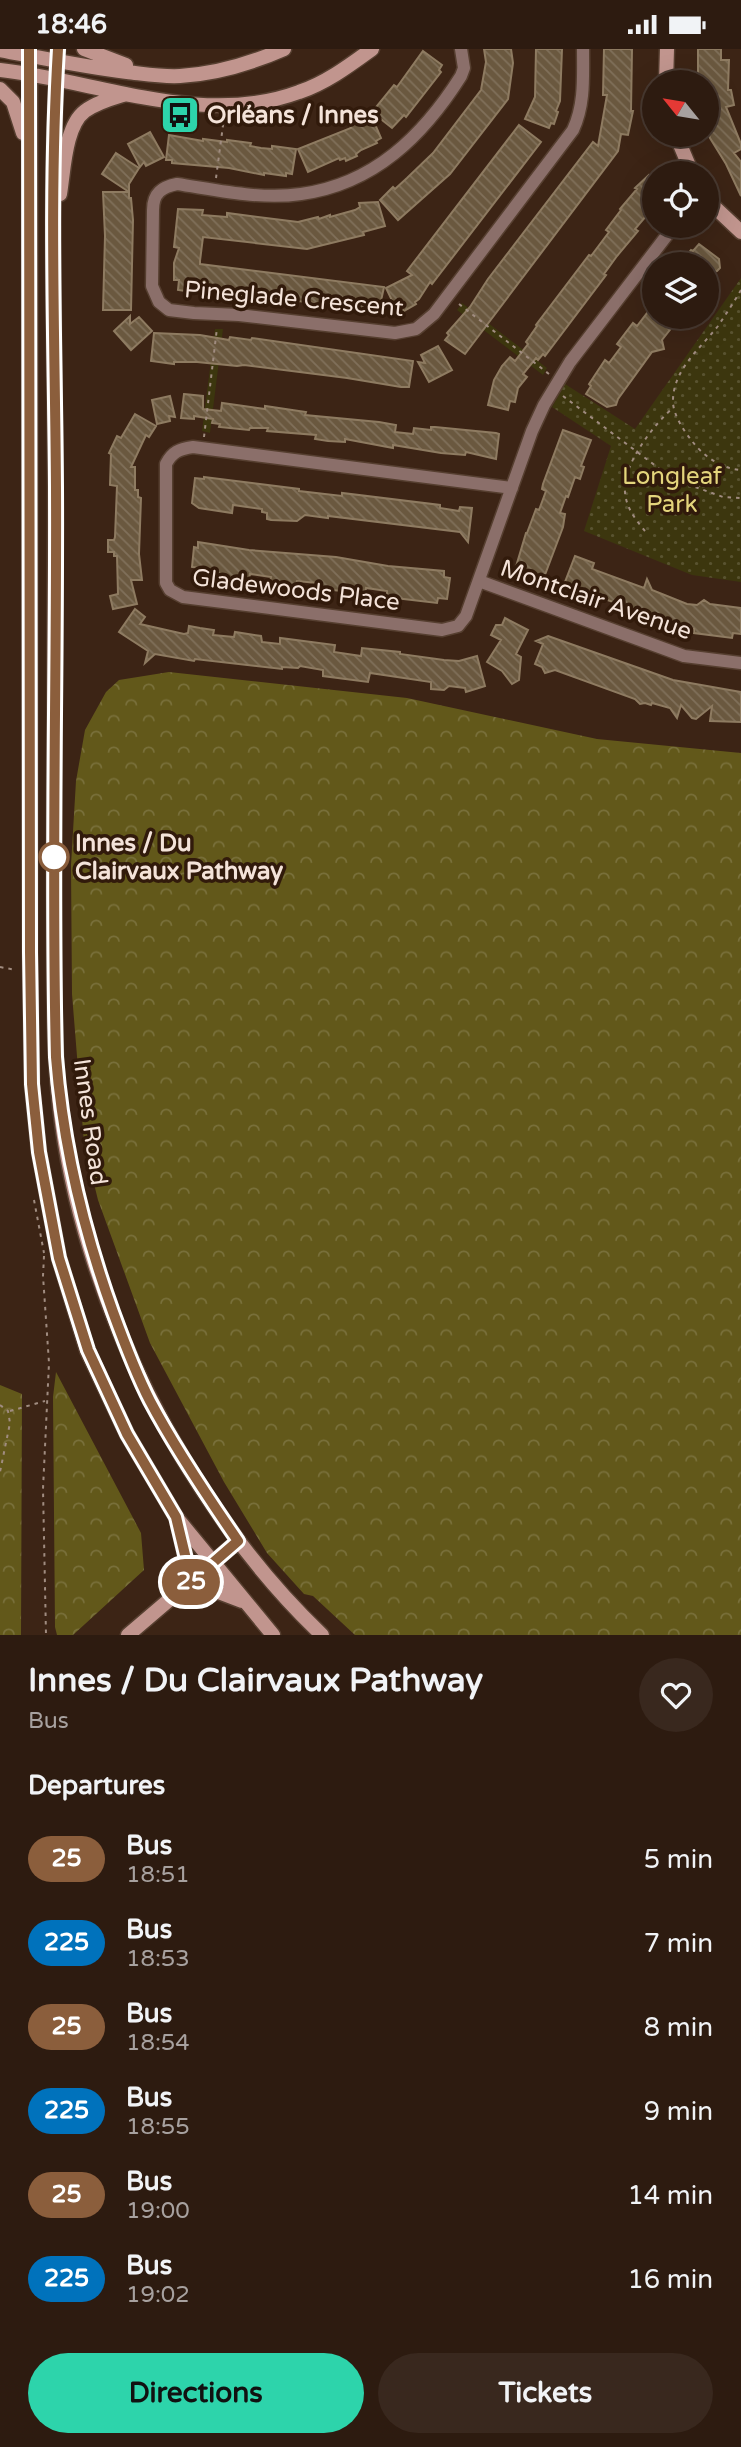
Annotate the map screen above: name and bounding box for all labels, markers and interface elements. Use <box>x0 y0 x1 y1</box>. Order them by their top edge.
text: 18:46 <box>35 9 107 40</box>
north arrow <box>642 70 719 147</box>
map controls <box>642 70 719 329</box>
bus stop icon: Orléans / Innes <box>159 94 201 136</box>
place label: Orléans / Innes <box>207 101 379 130</box>
button: locate <box>642 161 719 238</box>
button: layers <box>642 252 719 329</box>
street label: Pineglade Crescent <box>183 275 405 323</box>
park label: Longleaf Park <box>622 462 723 519</box>
street label: Montclair Avenue <box>497 554 695 646</box>
street label: Gladewoods Place <box>191 563 401 617</box>
place label: Innes / Du Clairvaux Pathway <box>75 829 283 886</box>
marker: Innes / Du Clairvaux Pathway <box>39 842 69 872</box>
street label: Innes Road <box>67 1057 113 1187</box>
line badge: 25 <box>160 1559 222 1605</box>
text: 25 <box>176 1567 206 1596</box>
button: heart <box>639 1658 713 1732</box>
text: Innes / Du Clairvaux Pathway <box>28 1661 483 1700</box>
text: Bus <box>28 1707 69 1735</box>
text: Departures <box>28 1770 165 1801</box>
text: Bus <box>126 1830 172 1861</box>
text: 25 <box>51 1844 82 1873</box>
text: 5 min <box>644 1844 713 1875</box>
text: 18:51 <box>126 1861 190 1889</box>
text: Bus <box>126 1914 172 1945</box>
text: 225 <box>44 1928 89 1957</box>
text: 7 min <box>644 1928 713 1959</box>
text: 18:53 <box>126 1945 190 1973</box>
text: Bus <box>126 1998 172 2029</box>
text: 25 <box>51 2012 82 2041</box>
text: 8 min <box>644 2012 713 2043</box>
text: 18:54 <box>126 2029 190 2057</box>
text: Bus <box>126 2082 172 2113</box>
text: 225 <box>44 2096 89 2125</box>
text: 9 min <box>644 2096 713 2127</box>
text: 18:55 <box>126 2113 190 2141</box>
text: Bus <box>126 2166 172 2197</box>
text: 25 <box>51 2180 82 2209</box>
text: 14 min <box>627 2180 713 2211</box>
text: 19:00 <box>126 2197 190 2225</box>
text: Bus <box>126 2250 172 2281</box>
text: 225 <box>44 2264 89 2293</box>
text: 16 min <box>627 2264 713 2295</box>
text: 19:02 <box>126 2281 190 2309</box>
button: Directions <box>28 2353 364 2433</box>
button: Tickets <box>378 2353 713 2433</box>

